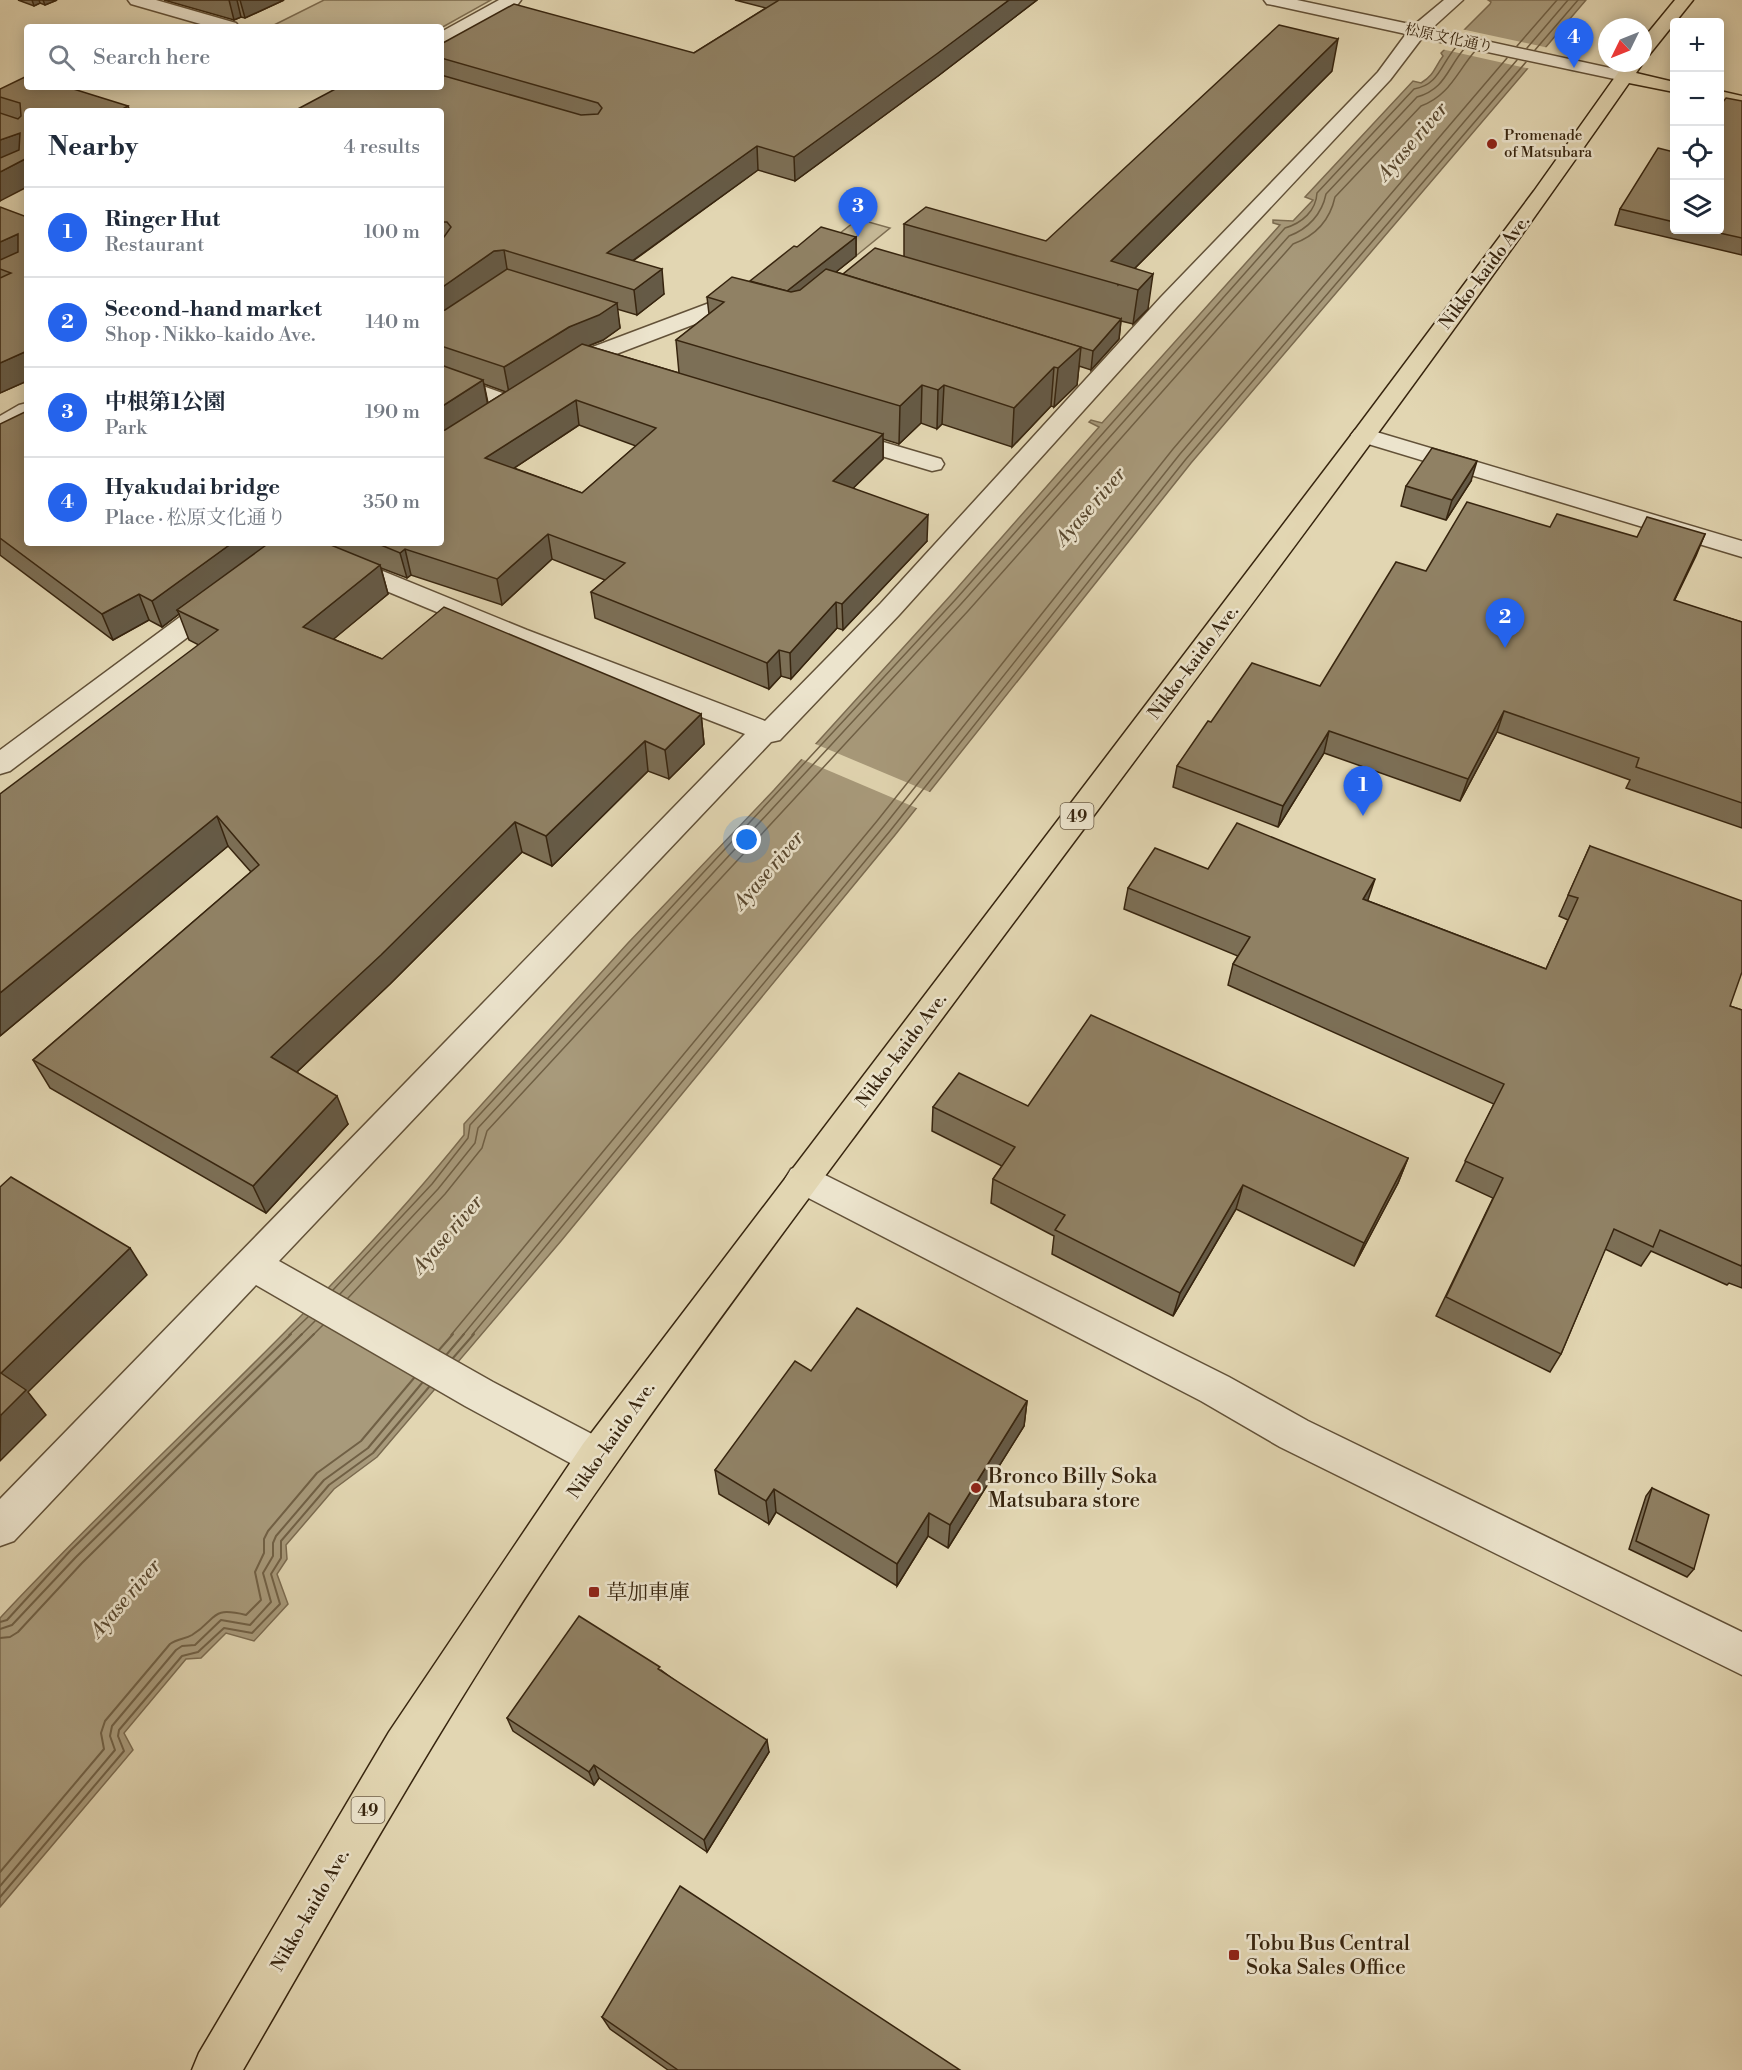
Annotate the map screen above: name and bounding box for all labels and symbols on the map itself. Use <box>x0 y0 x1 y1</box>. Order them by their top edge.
north arrow <box>1598 18 1652 72</box>
pin: 4 <box>1554 19 1594 68</box>
street label: 松原文化通り <box>1403 20 1495 57</box>
water label: Ayase river <box>1371 97 1454 188</box>
place label: Promenade of Matsubara <box>1504 126 1593 162</box>
marker: Promenade of Matsubara <box>1485 137 1499 151</box>
pin: 3 <box>838 188 878 237</box>
street label: Nikko-kaido Ave. <box>1434 210 1535 334</box>
water label: Ayase river <box>1049 462 1132 553</box>
pin: 2 <box>1486 598 1524 648</box>
street label: Nikko-kaido Ave. <box>1143 600 1244 724</box>
pin: 1 <box>1344 766 1382 816</box>
road number: 49 <box>1060 803 1094 829</box>
your location <box>732 825 761 854</box>
water label: Ayase river <box>727 826 810 917</box>
street label: Nikko-kaido Ave. <box>851 988 952 1112</box>
water label: Ayase river <box>406 1190 489 1281</box>
street label: Nikko-kaido Ave. <box>563 1377 660 1503</box>
place label: Bronco Billy Soka Matsubara store <box>987 1464 1158 1514</box>
marker: Bronco Billy Soka Matsubara store <box>969 1481 983 1495</box>
water label: Ayase river <box>84 1554 167 1645</box>
place label: 草加車庫 <box>606 1580 690 1606</box>
marker: 草加車庫 <box>587 1585 601 1599</box>
road number: 49 <box>352 1797 385 1823</box>
street label: Nikko-kaido Ave. <box>266 1845 355 1976</box>
place label: Tobu Bus Central Soka Sales Office <box>1246 1931 1410 1981</box>
marker: Tobu Bus Central Soka Sales Office <box>1227 1948 1241 1962</box>

